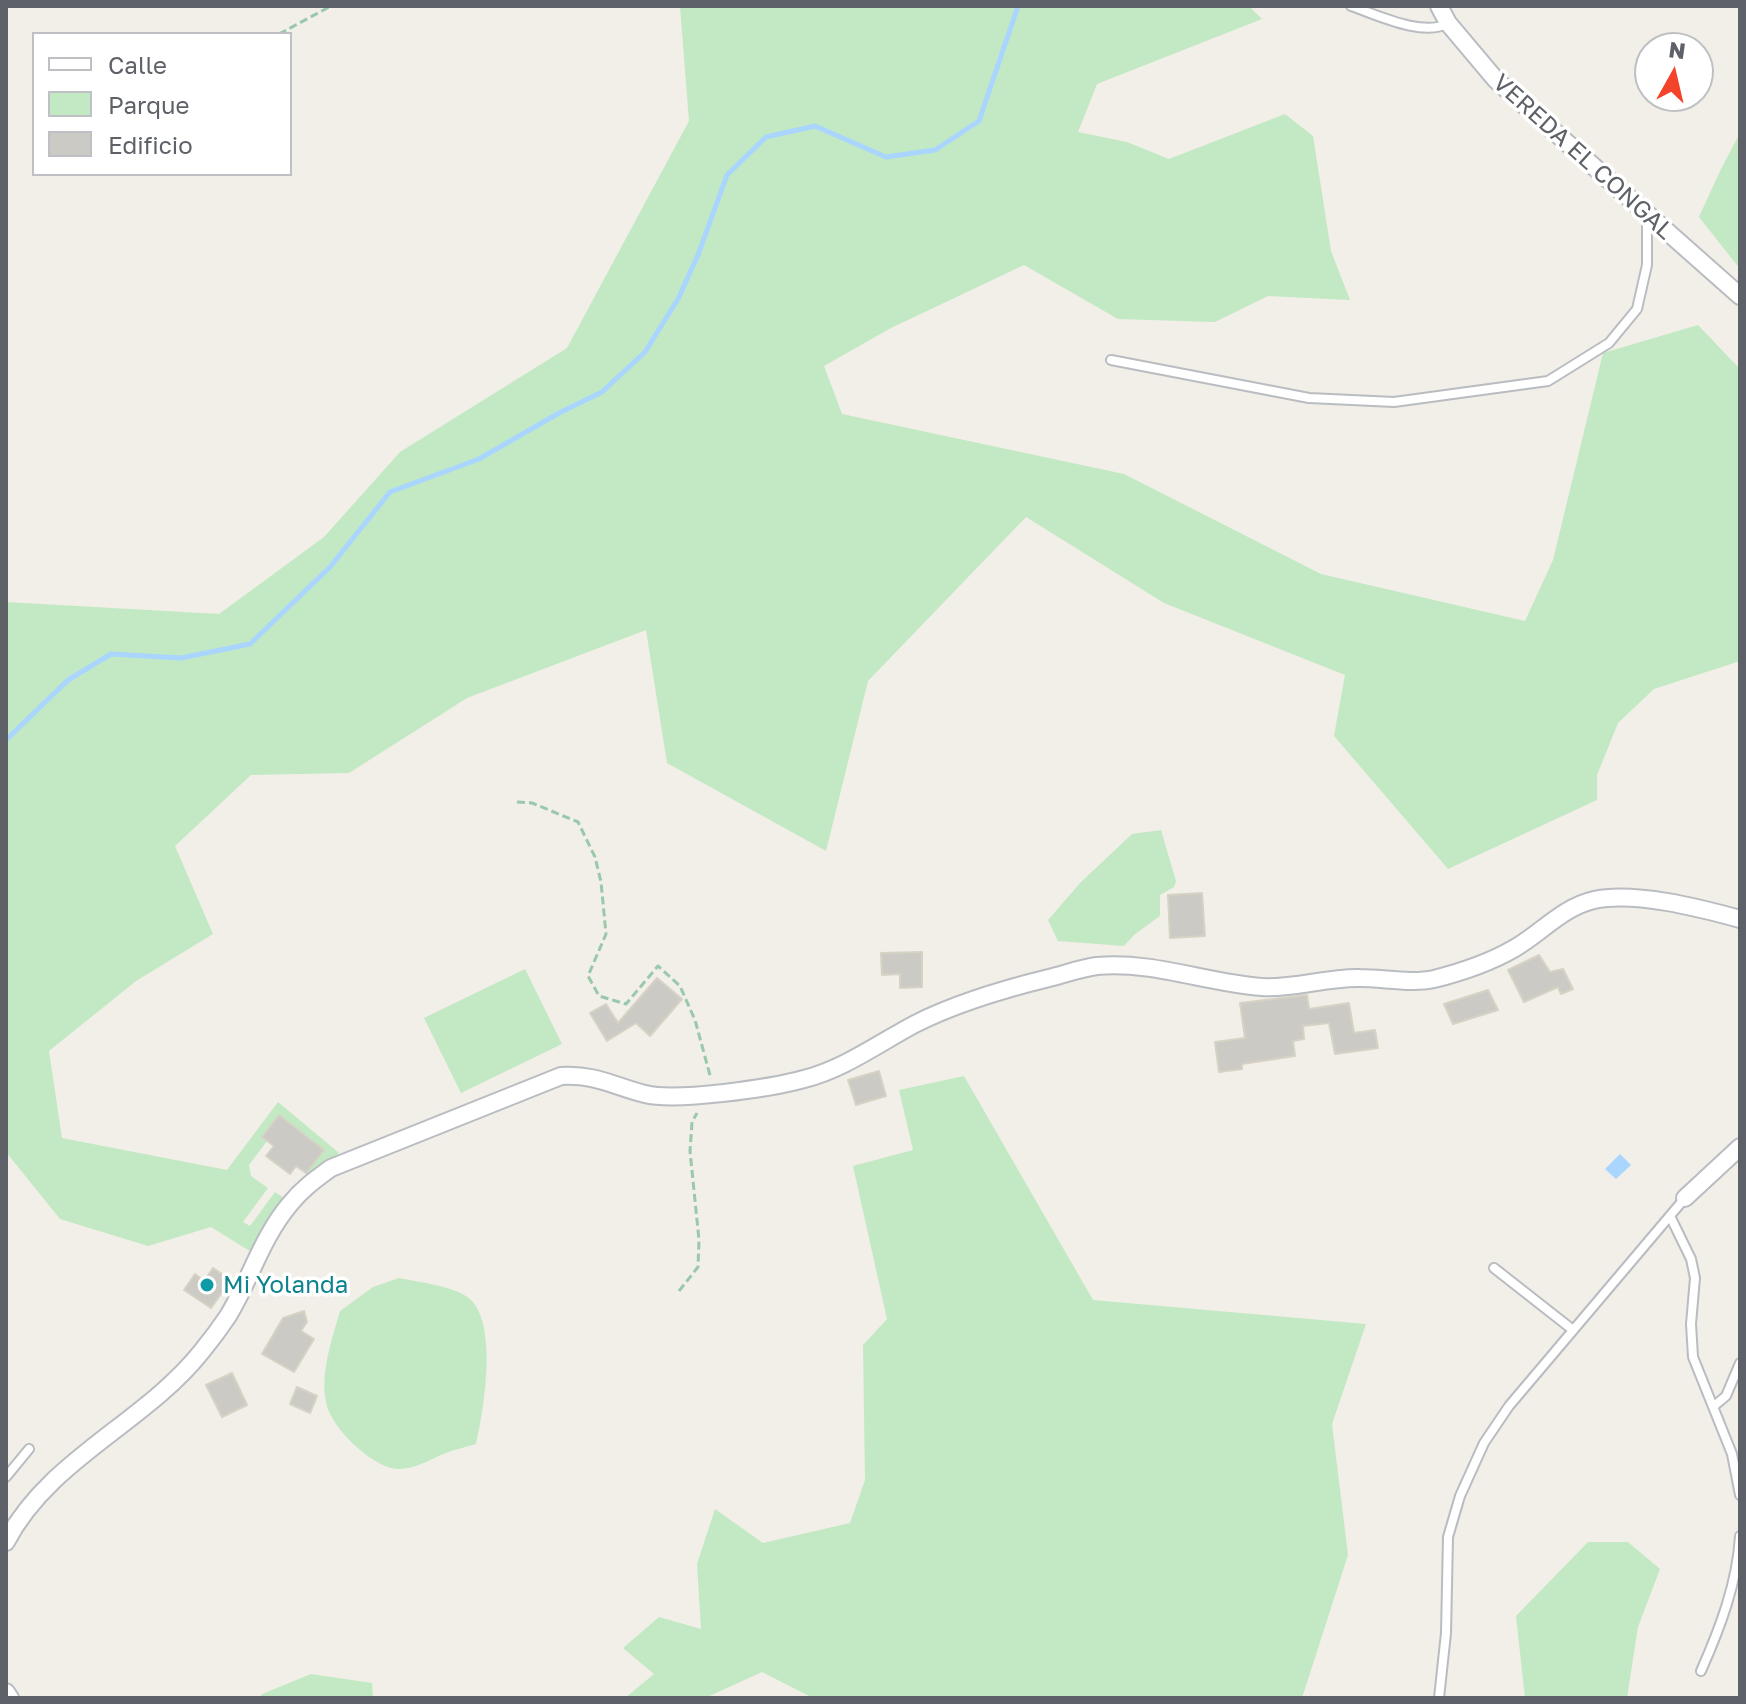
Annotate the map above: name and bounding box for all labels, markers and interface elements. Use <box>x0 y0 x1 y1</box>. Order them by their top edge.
legend <box>32 32 292 176</box>
north arrow <box>1634 32 1714 112</box>
text: N <box>1667 35 1687 64</box>
text: Calle <box>108 50 167 79</box>
street label: VEREDA EL CONGAL <box>1487 68 1679 246</box>
text: Parque <box>108 90 189 119</box>
text: Edificio <box>108 130 193 159</box>
place label: Mi Yolanda <box>223 1271 348 1299</box>
marker: Mi Yolanda <box>198 1276 216 1294</box>

